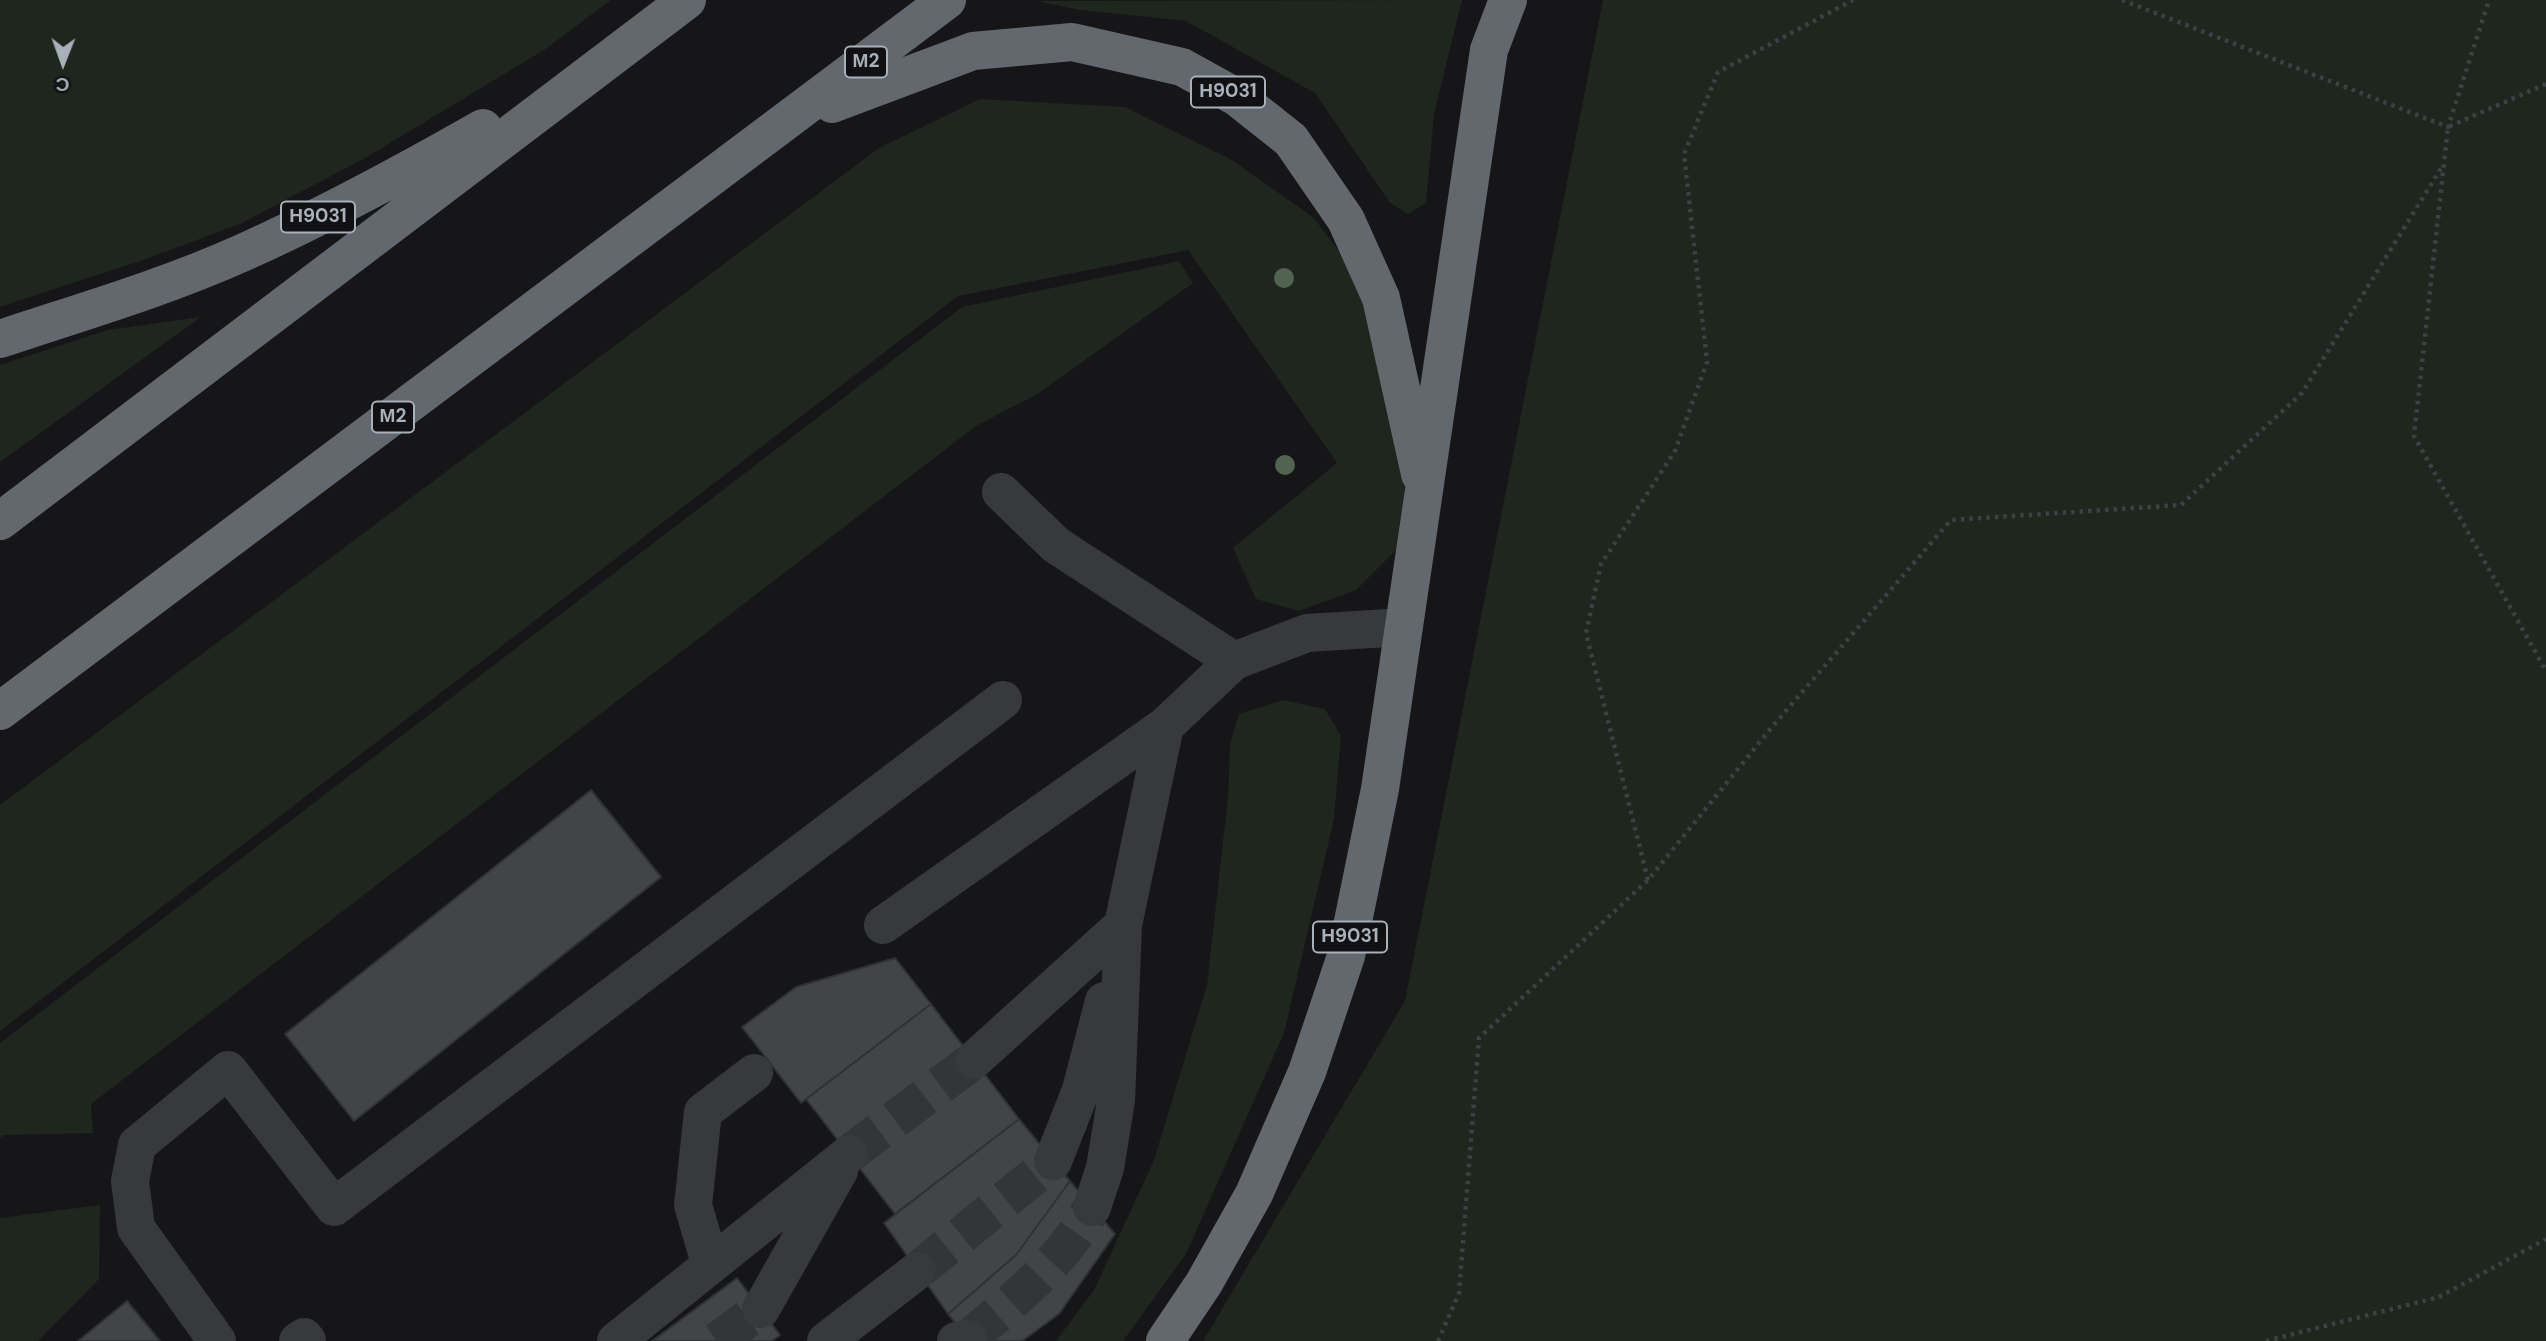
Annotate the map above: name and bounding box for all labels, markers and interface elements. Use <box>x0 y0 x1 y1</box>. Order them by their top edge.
north arrow <box>28 28 98 98</box>
road number: М2 <box>845 46 887 78</box>
text: С <box>56 72 70 97</box>
road number: Н9031 <box>1191 76 1265 108</box>
road number: Н9031 <box>281 202 355 232</box>
road number: М2 <box>372 402 414 432</box>
road number: Н9031 <box>1313 922 1387 953</box>

